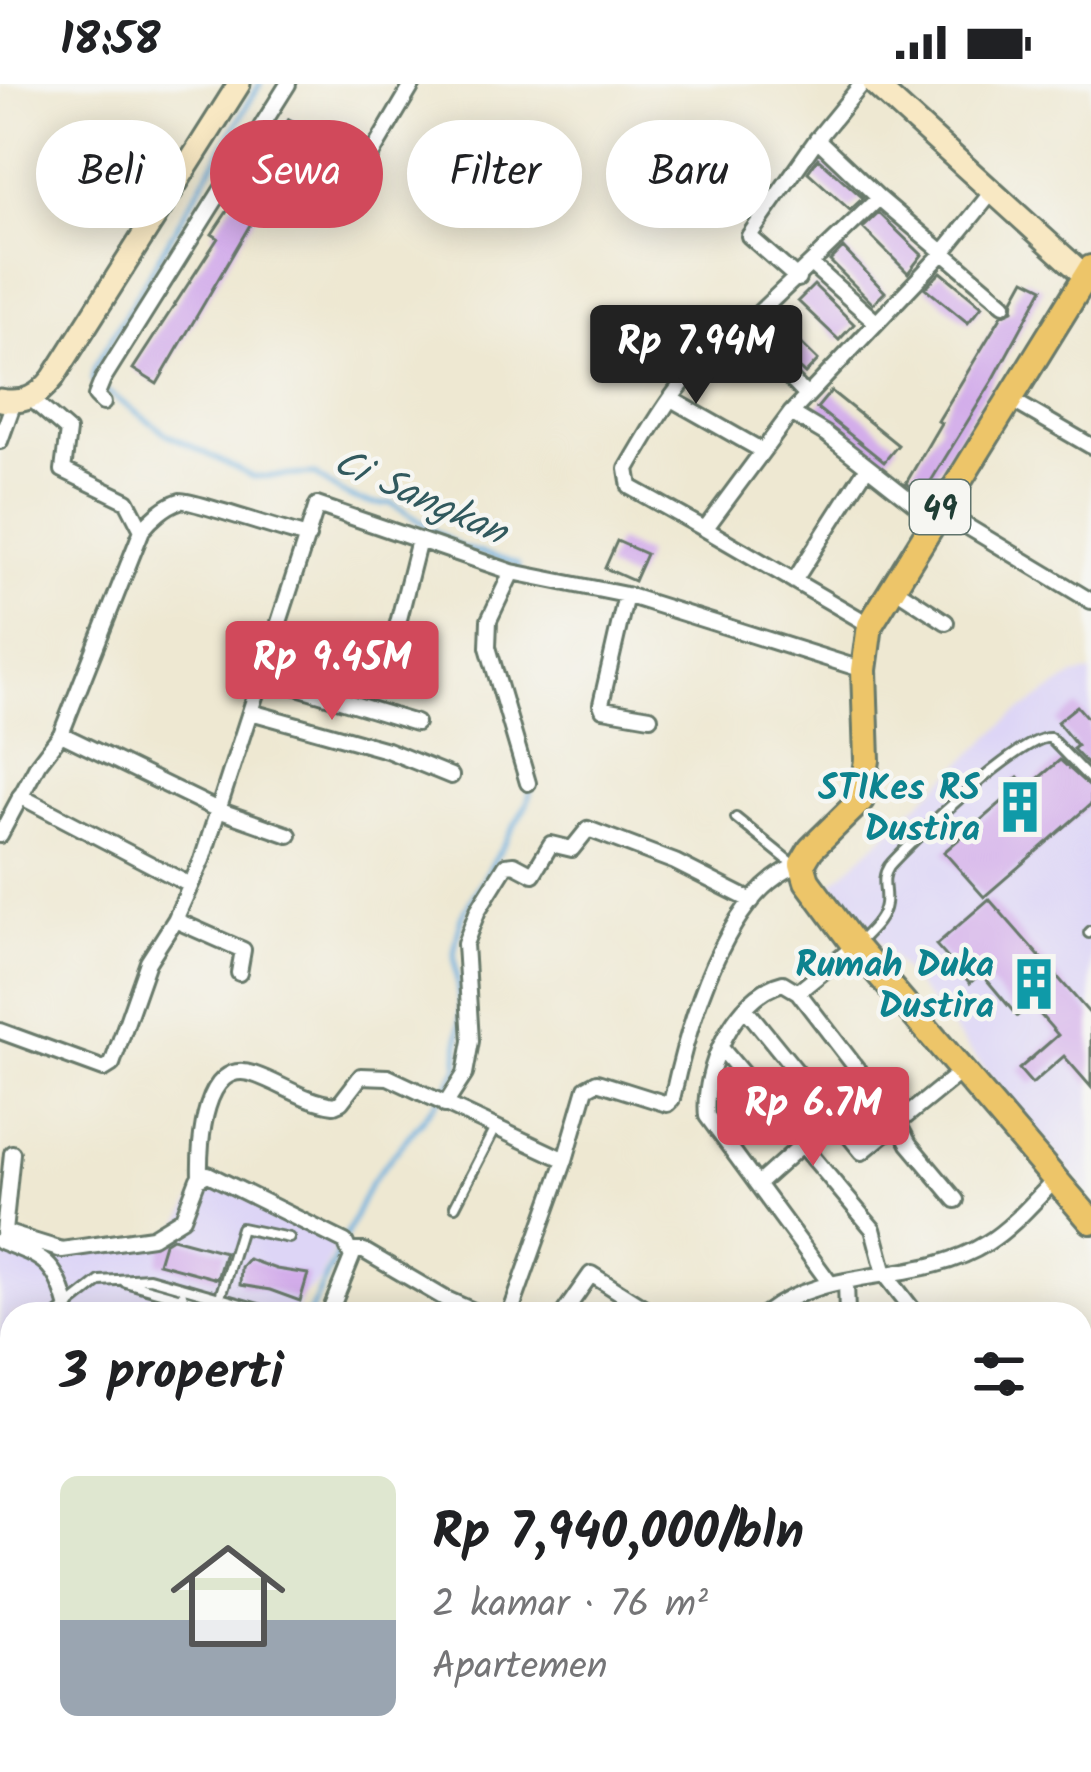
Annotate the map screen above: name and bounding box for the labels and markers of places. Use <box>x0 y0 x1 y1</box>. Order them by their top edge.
pin: Rp 7.94M <box>572 305 820 407</box>
pin: Rp 9.45M <box>208 621 456 723</box>
place label: STIKes RS Dustira <box>818 761 980 859</box>
building icon: STIKes RS Dustira <box>991 778 1049 836</box>
place label: Rumah Duka Dustira <box>795 938 994 1036</box>
building icon: Rumah Duka Dustira <box>1005 955 1063 1013</box>
pin: Rp 6.7M <box>702 1067 924 1169</box>

